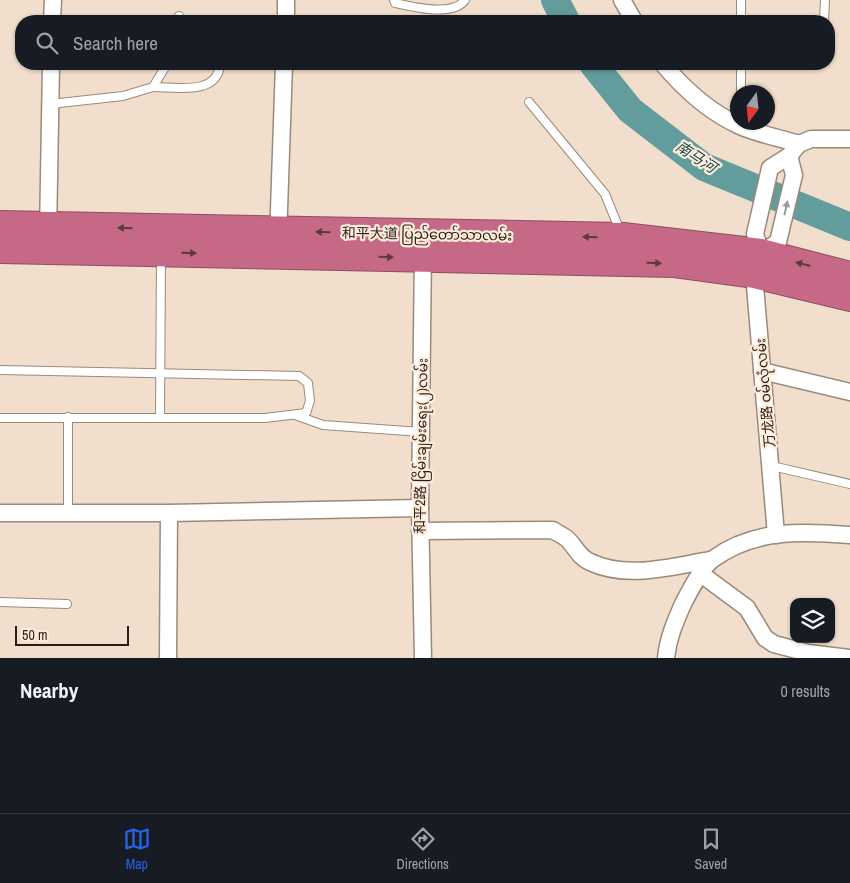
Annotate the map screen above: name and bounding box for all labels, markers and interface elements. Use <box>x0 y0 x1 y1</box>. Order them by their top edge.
search box <box>15 15 835 70</box>
icon: search <box>33 29 61 57</box>
text: Search here <box>73 30 158 56</box>
north arrow <box>730 85 775 130</box>
water label: 南马河 <box>672 136 723 179</box>
one-way arrow <box>782 201 790 216</box>
street label: 和平大道 ပြည်တော်သာလမ်း <box>342 223 512 247</box>
one-way arrow <box>117 224 133 232</box>
one-way arrow <box>315 228 331 236</box>
one-way arrow <box>582 233 598 241</box>
one-way arrow <box>181 249 197 257</box>
one-way arrow <box>378 253 394 261</box>
one-way arrow <box>646 259 662 267</box>
one-way arrow <box>795 260 810 268</box>
street label: 万龙路 ဝမ်လုံလမ်း <box>750 337 782 449</box>
street label: 和平2路 ငြိမ်းချမ်းရေး(၂)လမ်း <box>409 358 435 534</box>
map controls <box>790 598 835 643</box>
button: layers <box>790 598 835 643</box>
scale bar <box>15 623 129 646</box>
text: 50 m <box>22 626 48 644</box>
text: Nearby <box>20 676 78 705</box>
text: 0 results <box>780 680 830 702</box>
tab: Map <box>123 825 151 873</box>
tab: Directions <box>397 825 449 873</box>
tab: Saved <box>695 825 727 873</box>

